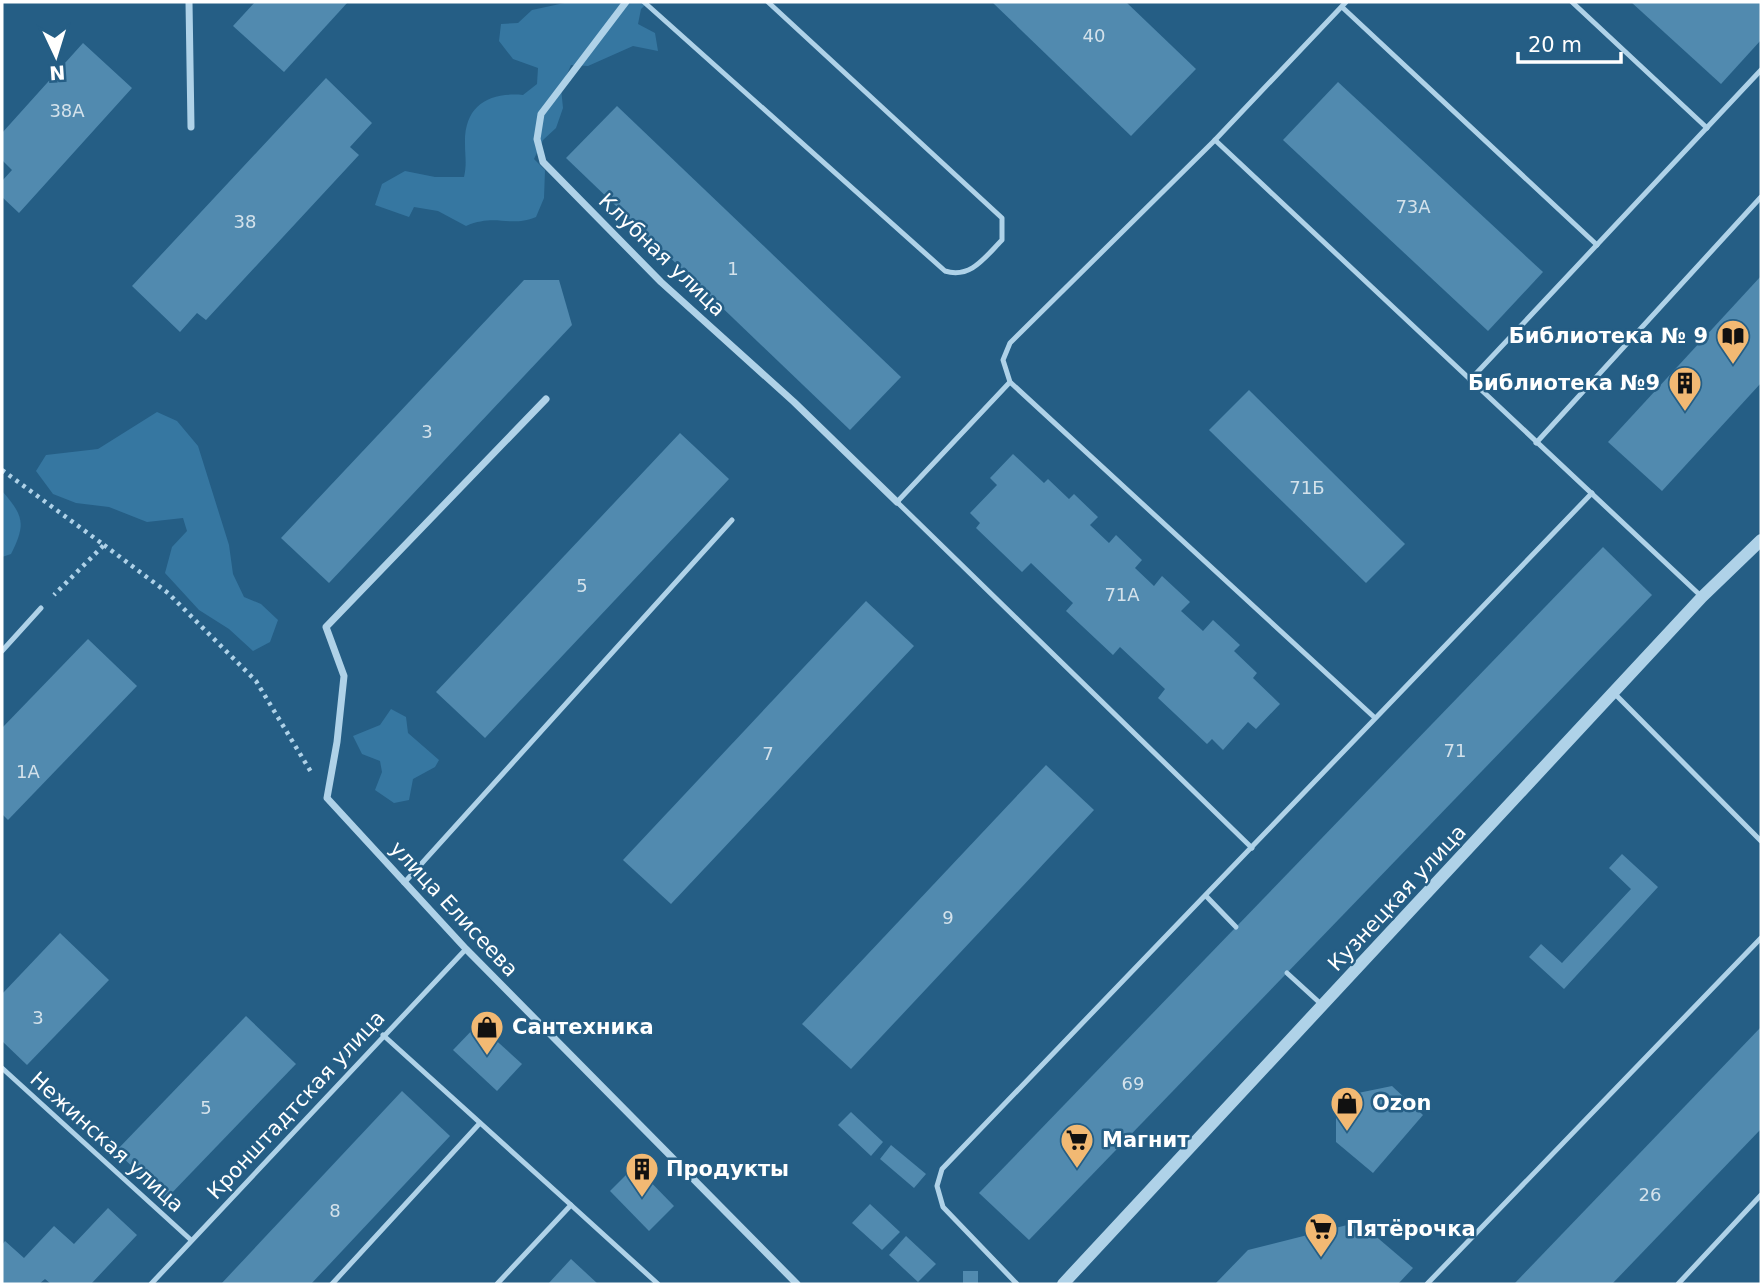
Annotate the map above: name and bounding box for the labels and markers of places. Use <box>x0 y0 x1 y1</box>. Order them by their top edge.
library icon: Библиотека № 9 <box>1714 317 1752 366</box>
place label: Библиотека № 9 <box>1509 324 1708 348</box>
building icon: Библиотека №9 <box>1666 364 1704 413</box>
place label: Библиотека №9 <box>1468 371 1660 395</box>
shop icon: Сантехника <box>468 1008 506 1057</box>
place label: Сантехника <box>512 1015 654 1039</box>
shop icon: Ozon <box>1328 1084 1366 1133</box>
place label: Ozon <box>1372 1091 1431 1115</box>
supermarket icon: Магнит <box>1058 1121 1096 1170</box>
place label: Магнит <box>1102 1128 1190 1152</box>
building icon: Продукты <box>623 1150 661 1199</box>
place label: Продукты <box>666 1157 789 1181</box>
supermarket icon: Пятёрочка <box>1302 1210 1340 1259</box>
place label: Пятёрочка <box>1346 1217 1476 1241</box>

